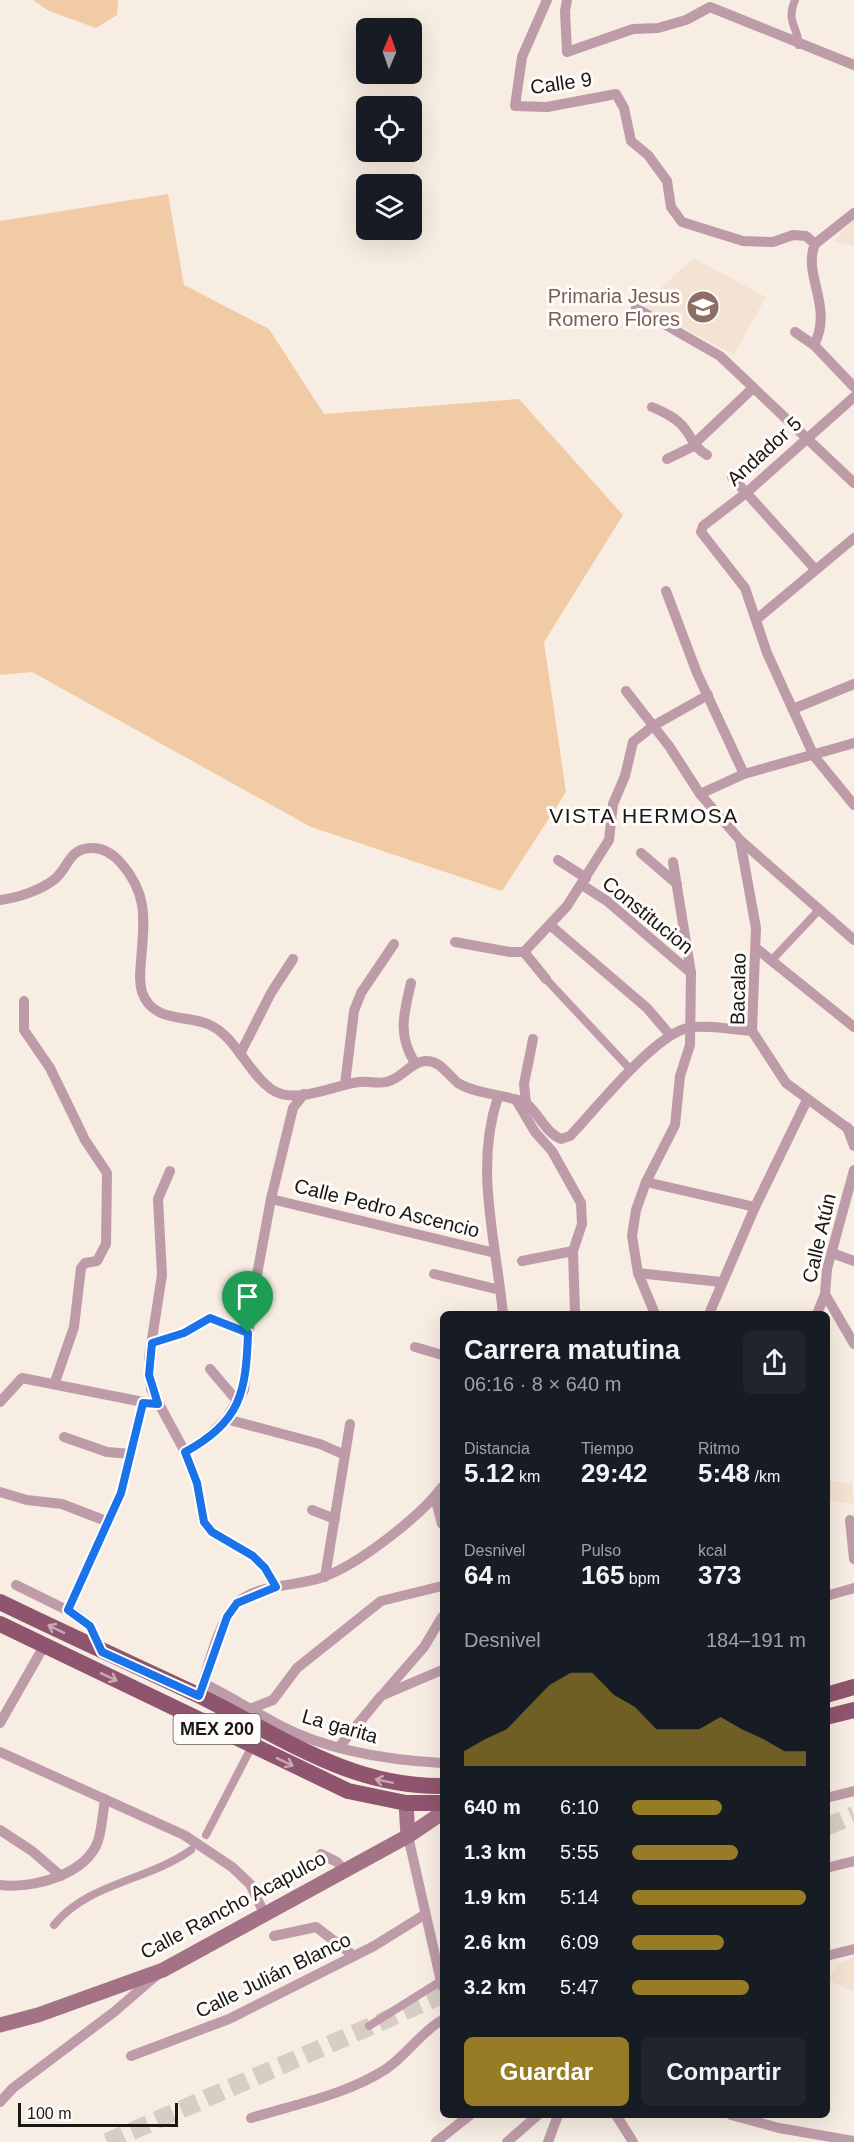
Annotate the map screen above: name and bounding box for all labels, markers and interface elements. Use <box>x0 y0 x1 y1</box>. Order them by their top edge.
north arrow <box>356 18 422 84</box>
map controls <box>356 18 422 240</box>
street label: Calle 9 <box>529 68 593 98</box>
button: locate <box>356 96 422 162</box>
button: layers <box>356 174 422 240</box>
place label: Primaria Jesus Romero Flores <box>548 285 680 330</box>
school or university icon: Primaria Jesus Romero Flores <box>685 289 721 325</box>
street label: Andador 5 <box>722 412 806 490</box>
district label: VISTA HERMOSA <box>549 804 739 827</box>
street label: Constitucion <box>598 872 698 958</box>
street label: Bacalao <box>726 953 750 1025</box>
street label: Calle Pedro Ascencio <box>292 1174 482 1242</box>
street label: Calle Atún <box>798 1191 840 1285</box>
pin <box>222 1271 273 1333</box>
icon: arrive <box>231 1280 264 1313</box>
button: share <box>743 1331 806 1394</box>
text: Carrera matutina <box>464 1335 680 1365</box>
text: 06:16 · 8 × 640 m <box>464 1373 621 1395</box>
text: Distancia <box>464 1440 530 1457</box>
text: Tiempo <box>581 1440 634 1457</box>
text: Ritmo <box>698 1440 740 1457</box>
text: 5.12 <box>464 1458 515 1488</box>
text: 29:42 <box>581 1458 648 1488</box>
text: 5:48 <box>698 1458 750 1488</box>
text: km <box>515 1468 540 1485</box>
text: /km <box>750 1468 780 1485</box>
text: Desnivel <box>464 1542 525 1559</box>
text: Pulso <box>581 1542 621 1559</box>
text: kcal <box>698 1542 726 1559</box>
text: 64 <box>464 1560 493 1590</box>
text: 165 <box>581 1560 624 1590</box>
text: 373 <box>698 1560 741 1590</box>
text: m <box>493 1570 511 1587</box>
text: bpm <box>624 1570 660 1587</box>
one-way arrow <box>47 1622 65 1634</box>
text: Desnivel <box>464 1629 541 1651</box>
text: 184–191 m <box>706 1629 806 1651</box>
one-way arrow <box>100 1671 118 1683</box>
street label: La garita <box>300 1705 381 1748</box>
road number: MEX 200 <box>174 1714 260 1744</box>
one-way arrow <box>275 1756 293 1768</box>
one-way arrow <box>375 1774 394 1786</box>
text: 640 m <box>464 1796 521 1818</box>
text: 6:10 <box>560 1796 599 1818</box>
text: 1.3 km <box>464 1841 526 1863</box>
text: 5:55 <box>560 1841 599 1863</box>
street label: Calle Rancho Acapulco <box>137 1847 329 1963</box>
text: 1.9 km <box>464 1886 526 1908</box>
text: 5:14 <box>560 1886 599 1908</box>
street label: Calle Julián Blanco <box>192 1928 354 2022</box>
text: 2.6 km <box>464 1931 526 1953</box>
text: 6:09 <box>560 1931 599 1953</box>
text: 3.2 km <box>464 1976 526 1998</box>
text: 5:47 <box>560 1976 599 1998</box>
button: Guardar <box>464 2037 629 2106</box>
button: Compartir <box>641 2037 806 2106</box>
scale bar <box>18 2100 178 2128</box>
text: 100 m <box>27 2105 71 2122</box>

